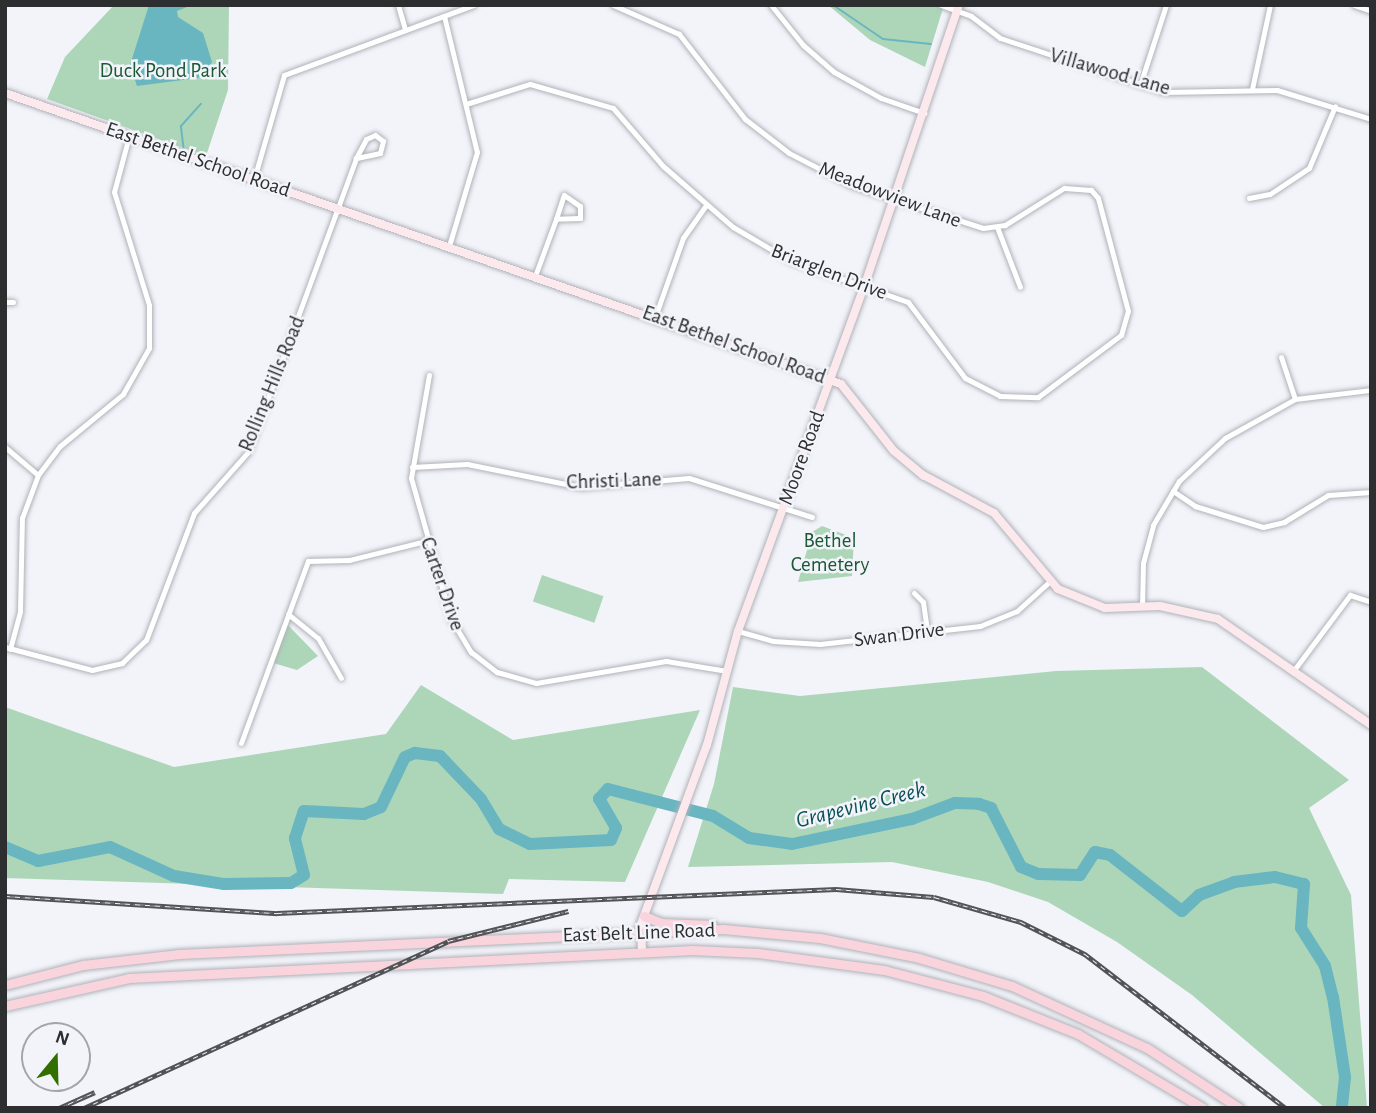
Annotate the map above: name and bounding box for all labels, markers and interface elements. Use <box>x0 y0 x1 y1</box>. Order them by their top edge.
street label: Villawood Lane <box>1047 43 1173 101</box>
park label: Duck Pond Park <box>100 58 226 84</box>
street label: East Bethel School Road <box>102 117 294 203</box>
street label: Meadowview Lane <box>815 156 965 234</box>
street label: Briarglen Drive <box>767 238 891 306</box>
street label: East Bethel School Road <box>639 300 829 390</box>
street label: Rolling Hills Road <box>233 313 311 455</box>
street label: Moore Road <box>773 408 831 508</box>
street label: Christi Lane <box>566 467 662 495</box>
park label: Bethel Cemetery <box>791 528 869 578</box>
street label: Carter Drive <box>414 534 470 634</box>
street label: Swan Drive <box>852 617 946 653</box>
water label: Grapevine Creek <box>793 777 929 835</box>
street label: East Belt Line Road <box>562 918 716 948</box>
north arrow <box>21 1022 91 1092</box>
text: N <box>53 1027 72 1050</box>

